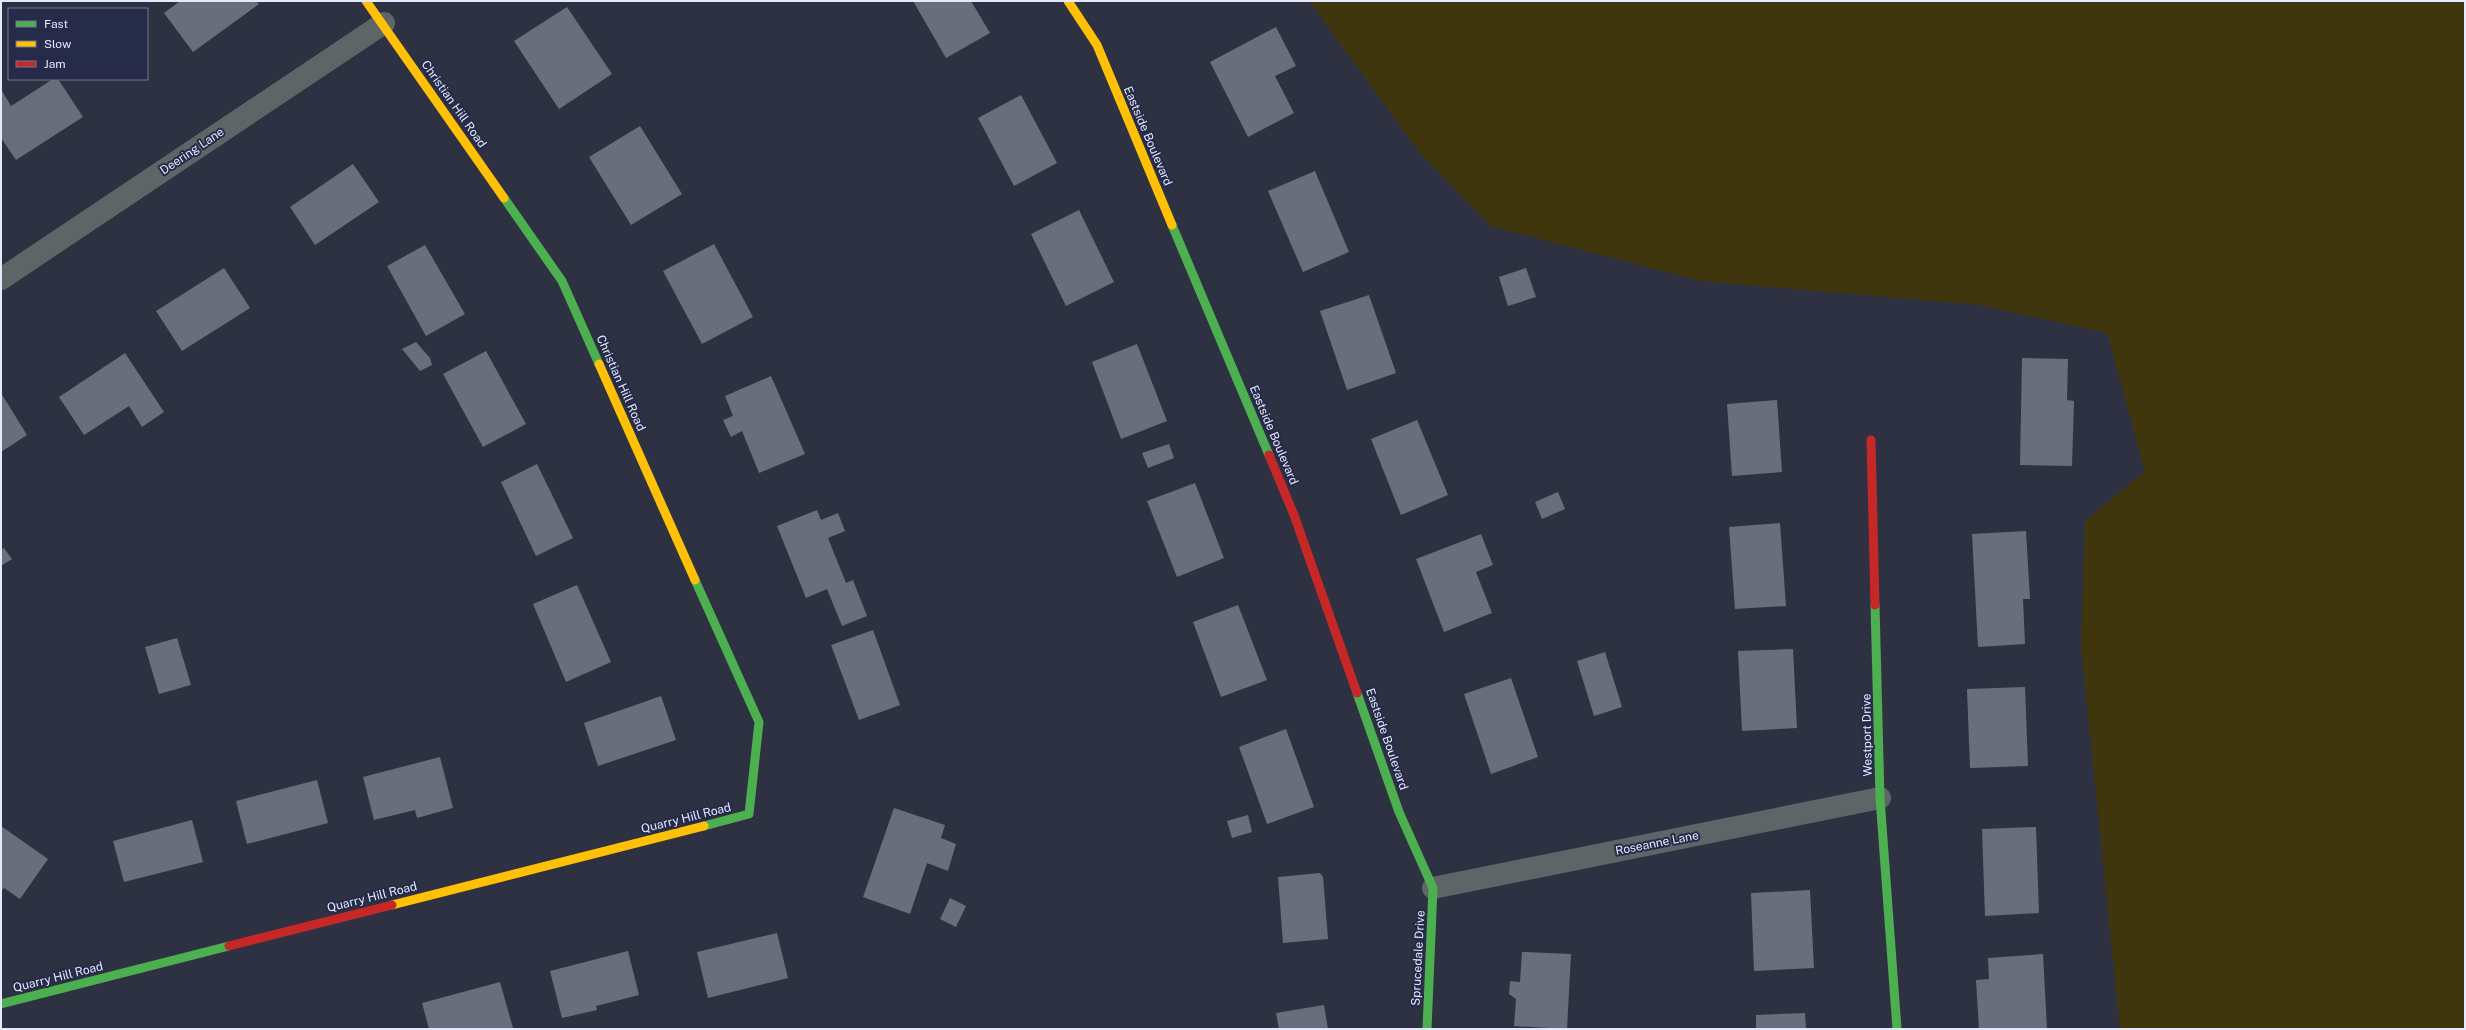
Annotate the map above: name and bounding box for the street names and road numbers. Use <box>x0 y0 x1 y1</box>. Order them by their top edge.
street label: Christian Hill Road <box>419 58 489 150</box>
street label: Eastside Boulevard <box>1121 84 1175 188</box>
street label: Deering Lane <box>157 124 227 178</box>
street label: Christian Hill Road <box>594 333 648 433</box>
street label: Eastside Boulevard <box>1247 383 1301 487</box>
street label: Eastside Boulevard <box>1363 686 1411 792</box>
street label: Westport Drive <box>1859 693 1875 777</box>
street label: Quarry Hill Road <box>640 800 732 836</box>
street label: Roseanne Lane <box>1614 828 1700 858</box>
street label: Quarry Hill Road <box>326 879 418 915</box>
street label: Sprucedale Drive <box>1409 910 1428 1006</box>
street label: Quarry Hill Road <box>12 959 104 995</box>

